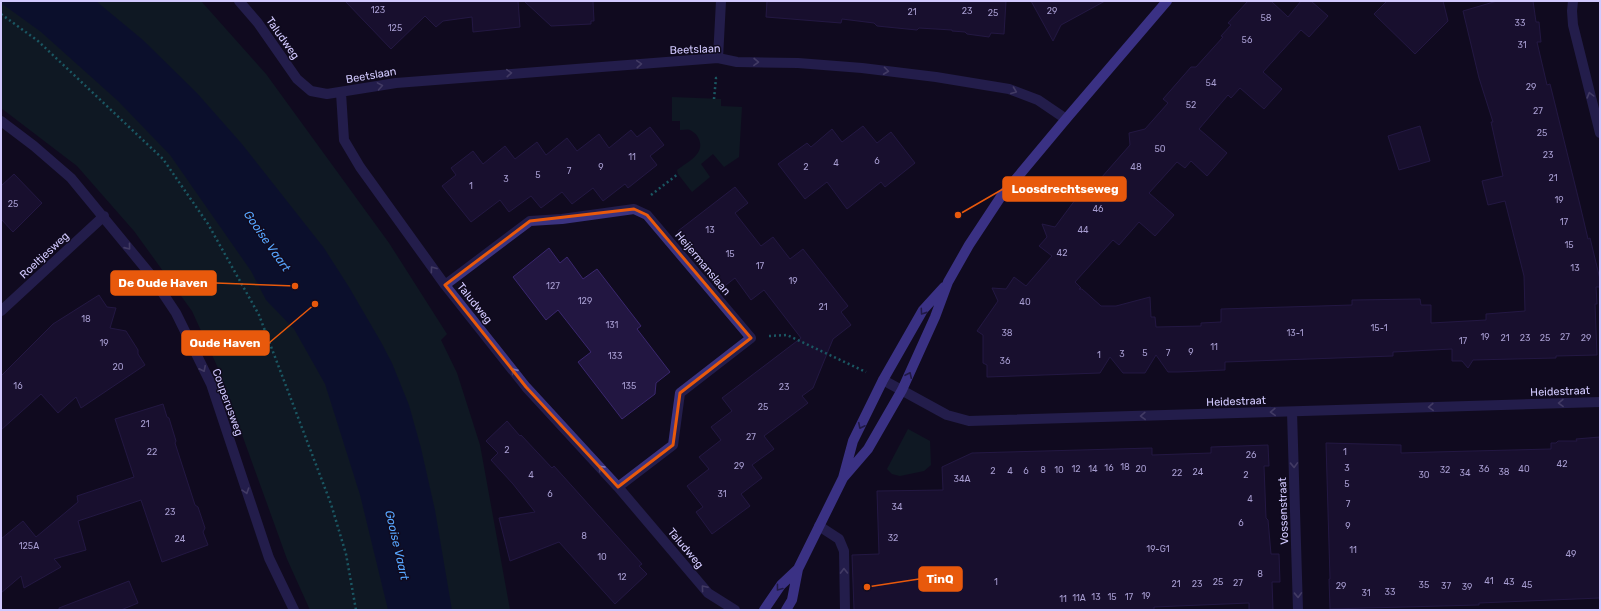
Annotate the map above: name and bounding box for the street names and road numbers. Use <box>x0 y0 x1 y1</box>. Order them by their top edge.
street label: Taludweg <box>263 15 302 62</box>
street label: Beetslaan <box>669 42 721 57</box>
street label: Beetslaan <box>345 65 397 86</box>
street label: Roeltjesweg <box>17 229 72 281</box>
street label: Heijermanslaan <box>672 229 733 298</box>
street label: Taludweg <box>454 280 495 326</box>
street label: Couperusweg <box>209 367 246 438</box>
street label: Heidestraat <box>1530 384 1591 399</box>
street label: Heidestraat <box>1206 394 1267 409</box>
street label: Vossenstraat <box>1276 476 1291 545</box>
street label: Taludweg <box>665 526 706 571</box>

